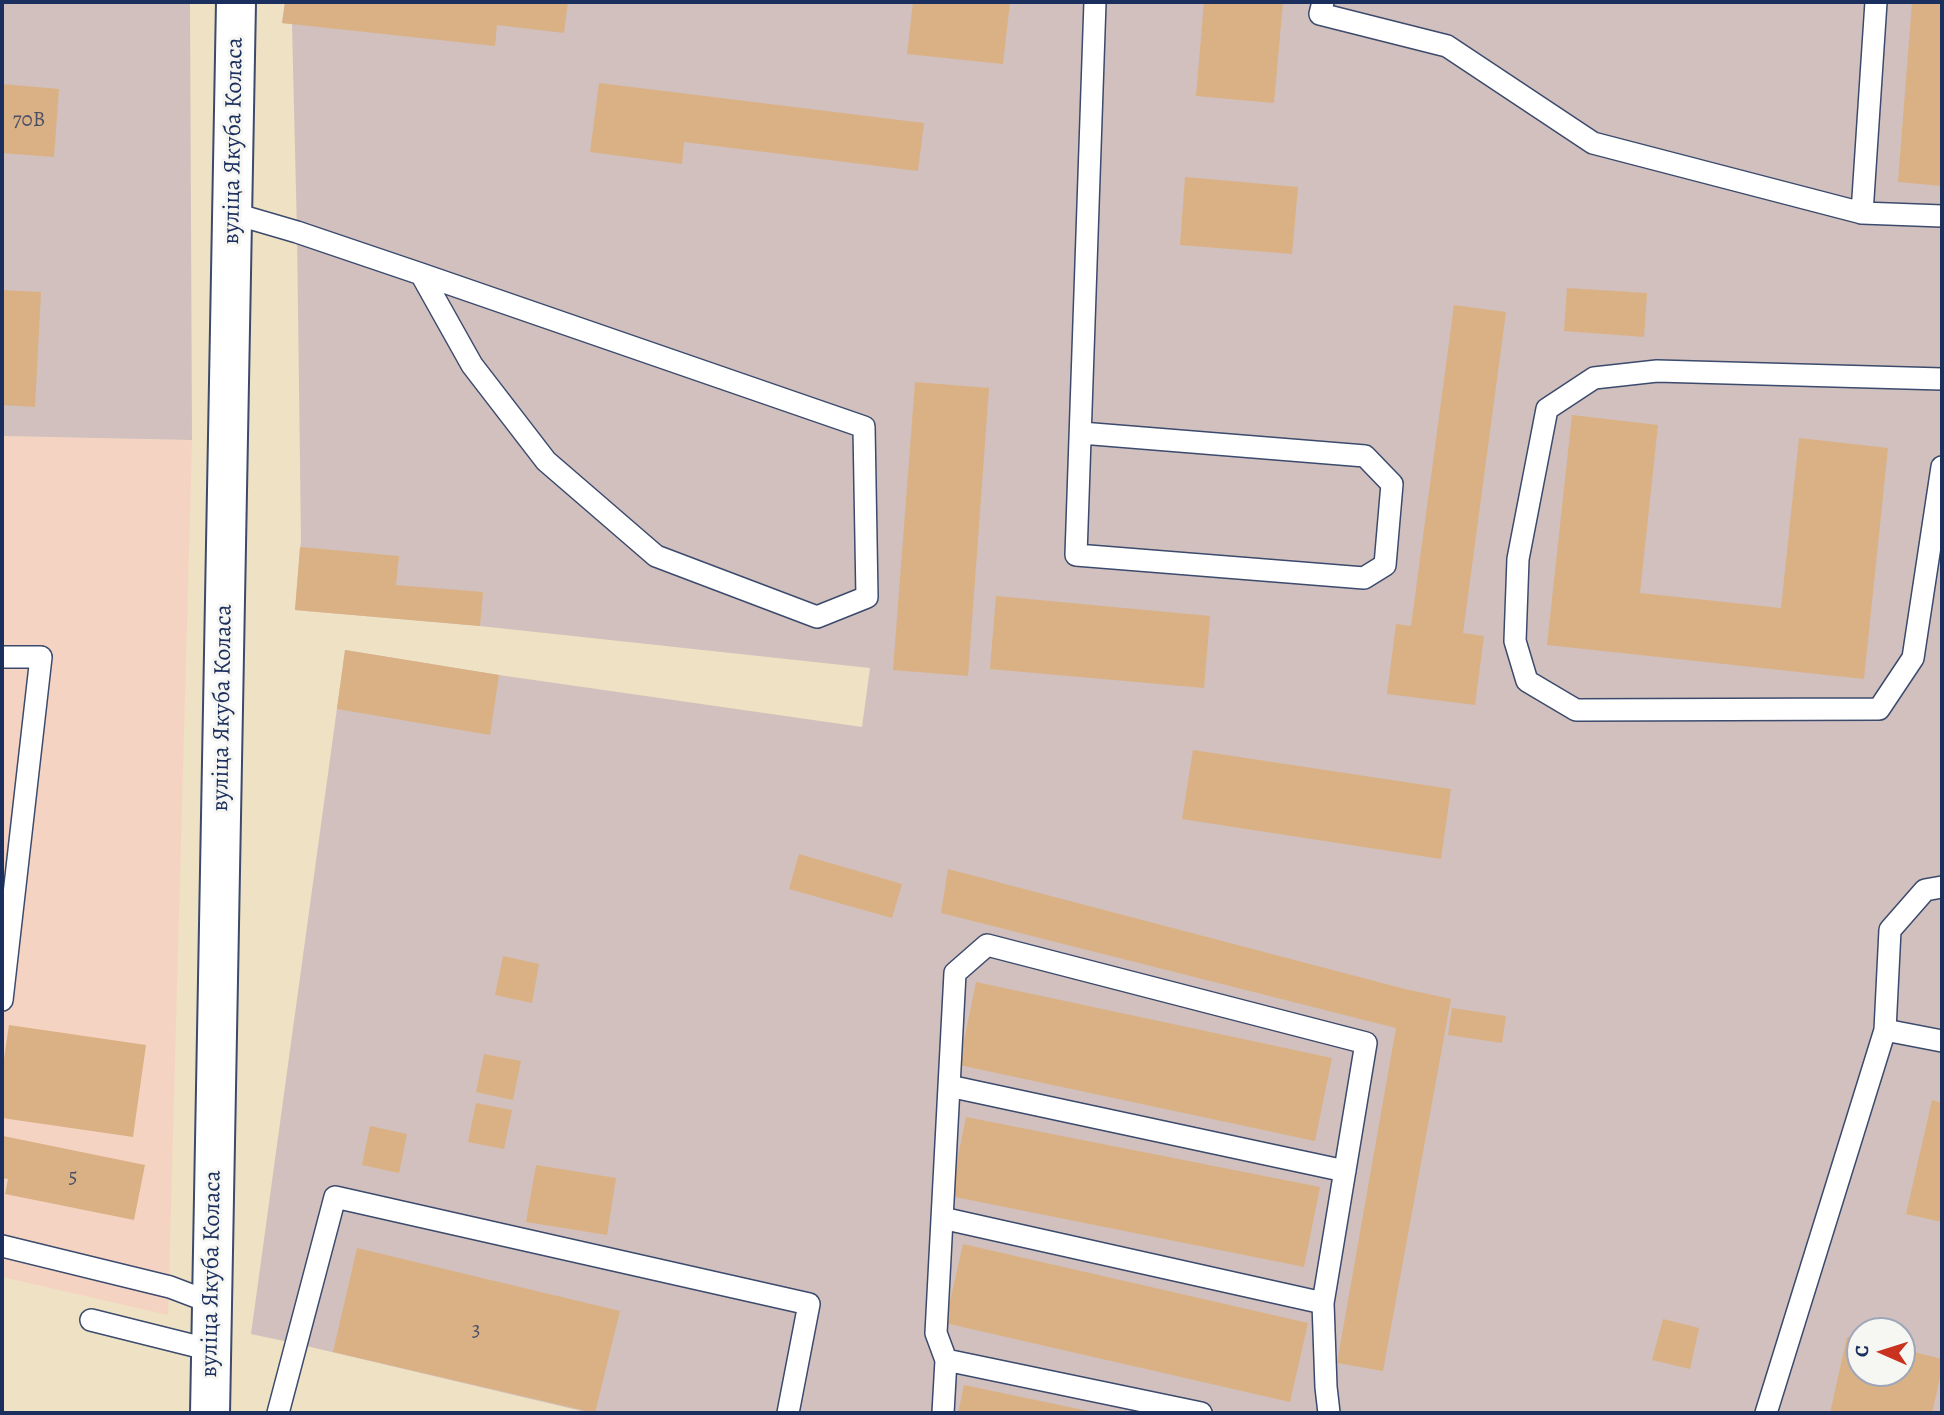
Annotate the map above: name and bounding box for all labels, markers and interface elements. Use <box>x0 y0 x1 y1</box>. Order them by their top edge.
street label: вуліца Якуба Коласа <box>218 37 250 245</box>
house number: 70В <box>13 108 45 134</box>
street label: вуліца Якуба Коласа <box>207 604 239 812</box>
house number: 5 <box>68 1165 78 1191</box>
street label: вуліца Якуба Коласа <box>196 1170 228 1378</box>
north arrow <box>1846 1317 1916 1387</box>
house number: 3 <box>472 1318 480 1344</box>
text: С <box>1849 1344 1875 1358</box>

